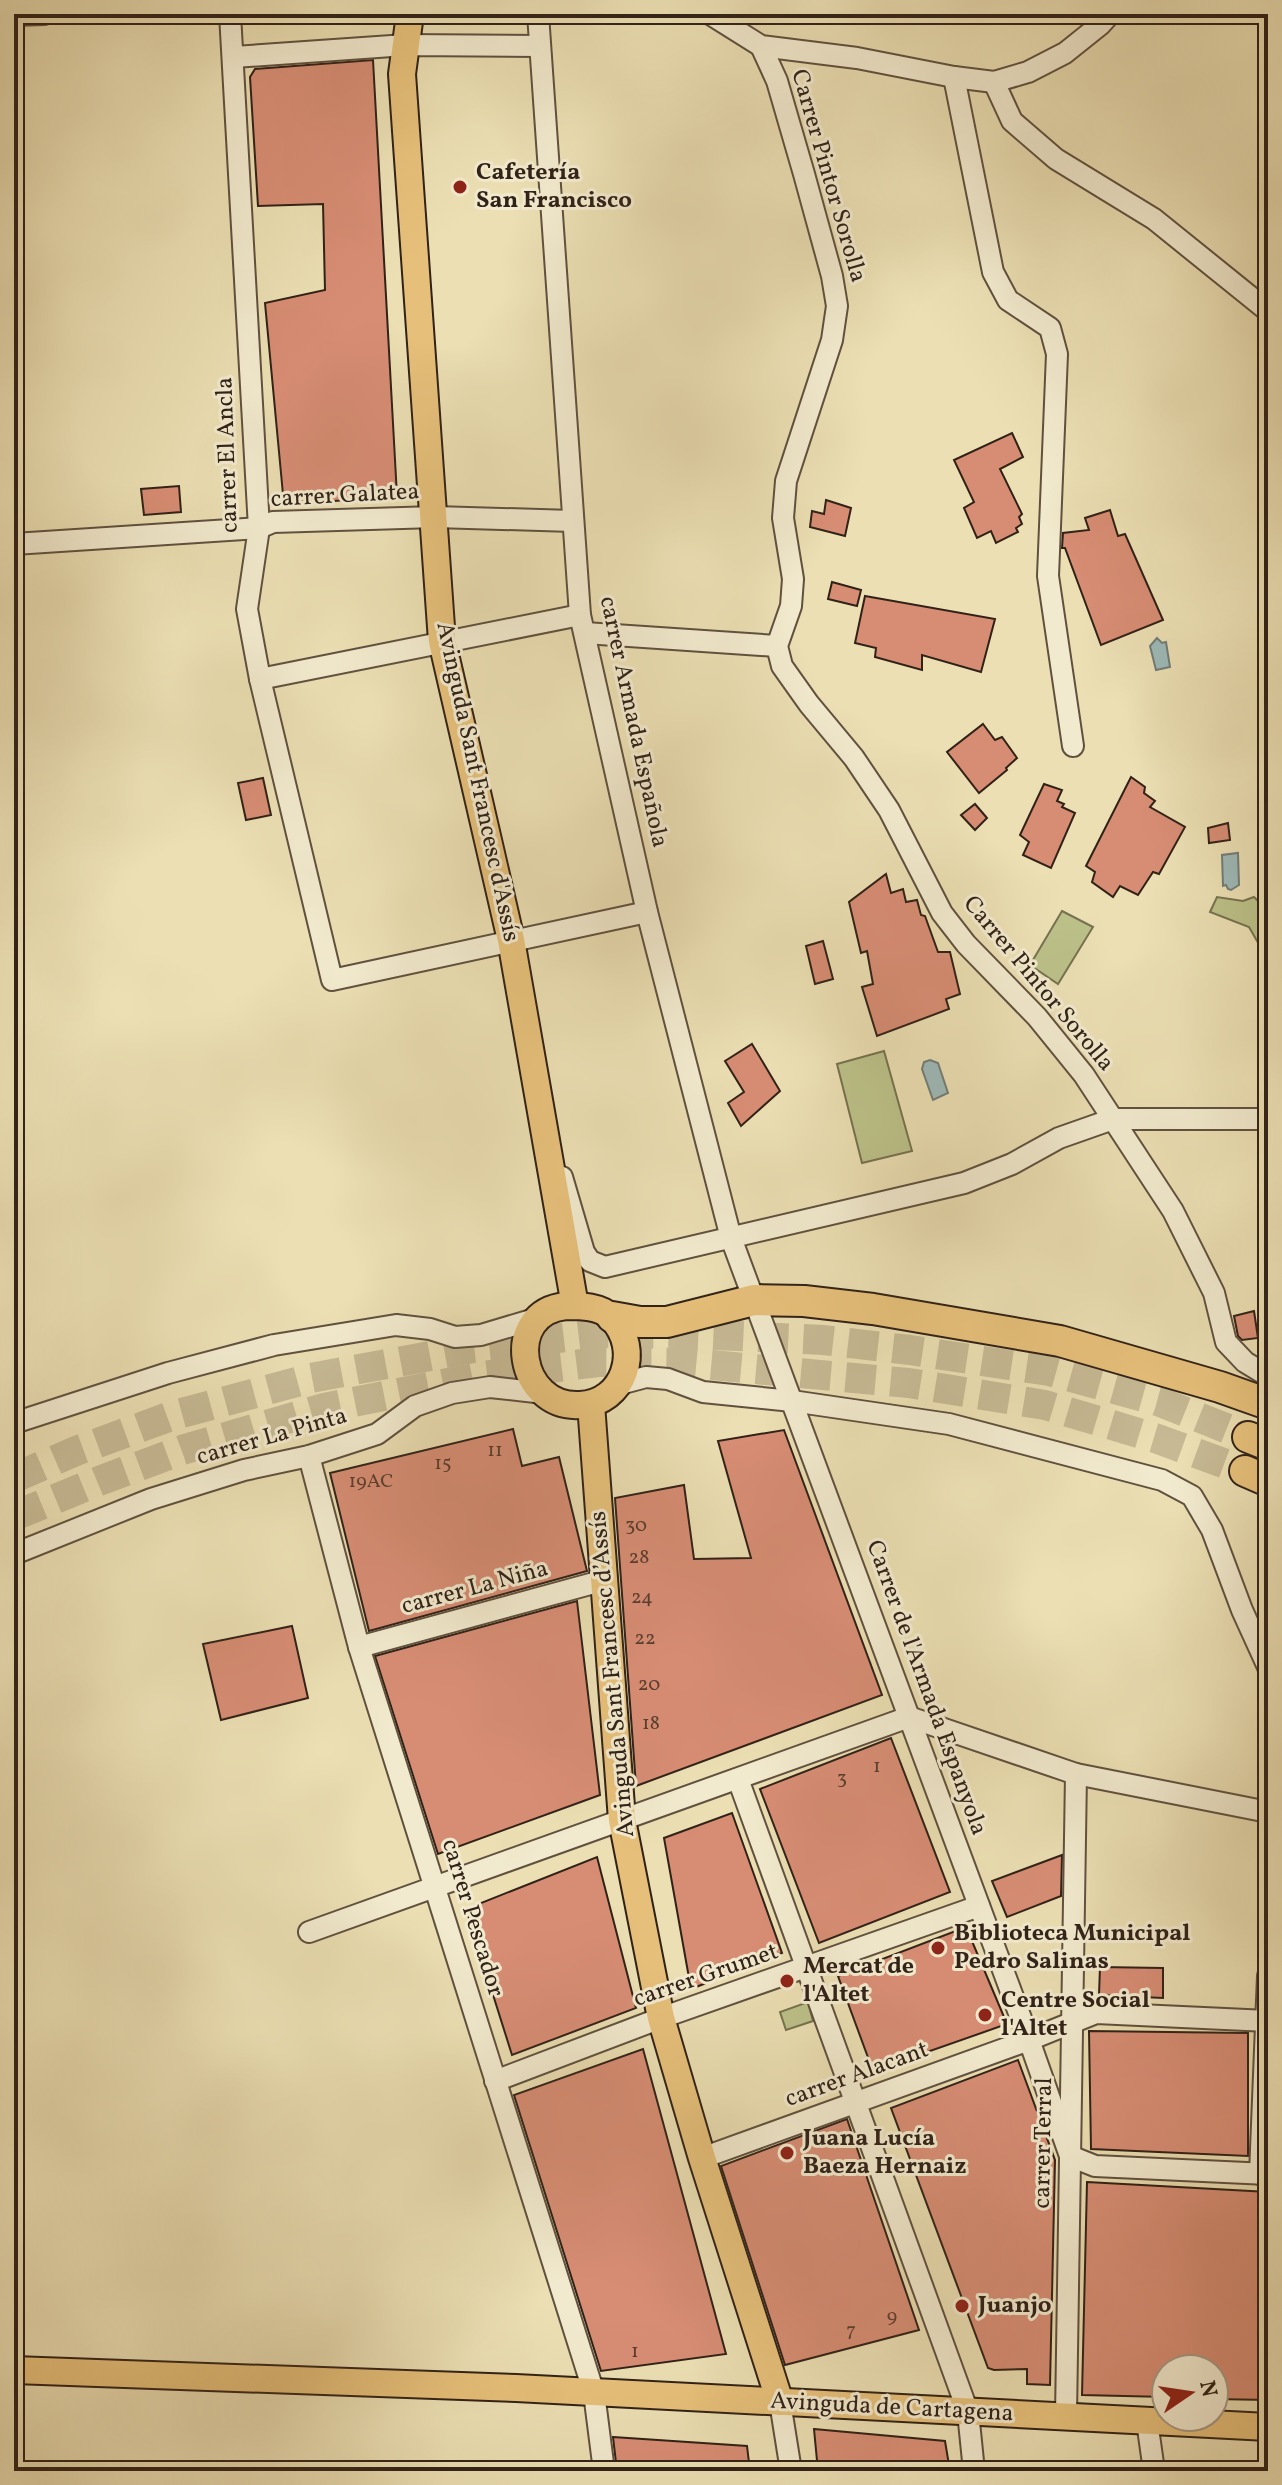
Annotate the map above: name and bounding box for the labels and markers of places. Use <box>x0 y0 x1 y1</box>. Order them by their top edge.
place label: Cafetería San Francisco <box>476 156 632 218</box>
marker: Cafetería San Francisco <box>451 178 469 196</box>
place label: Biblioteca Municipal Pedro Salinas <box>954 1917 1190 1979</box>
marker: Biblioteca Municipal Pedro Salinas <box>929 1939 947 1957</box>
place label: Mercat de l'Altet <box>803 1950 914 2012</box>
marker: Mercat de l'Altet <box>778 1972 796 1990</box>
place label: Centre Social l'Altet <box>1001 1984 1150 2046</box>
marker: Centre Social l'Altet <box>976 2006 994 2024</box>
place label: Juana Lucía Baeza Hernaiz <box>802 2122 967 2184</box>
marker: Juana Lucía Baeza Hernaiz <box>778 2144 796 2162</box>
place label: Juanjo <box>977 2289 1051 2323</box>
marker: Juanjo <box>953 2297 971 2315</box>

